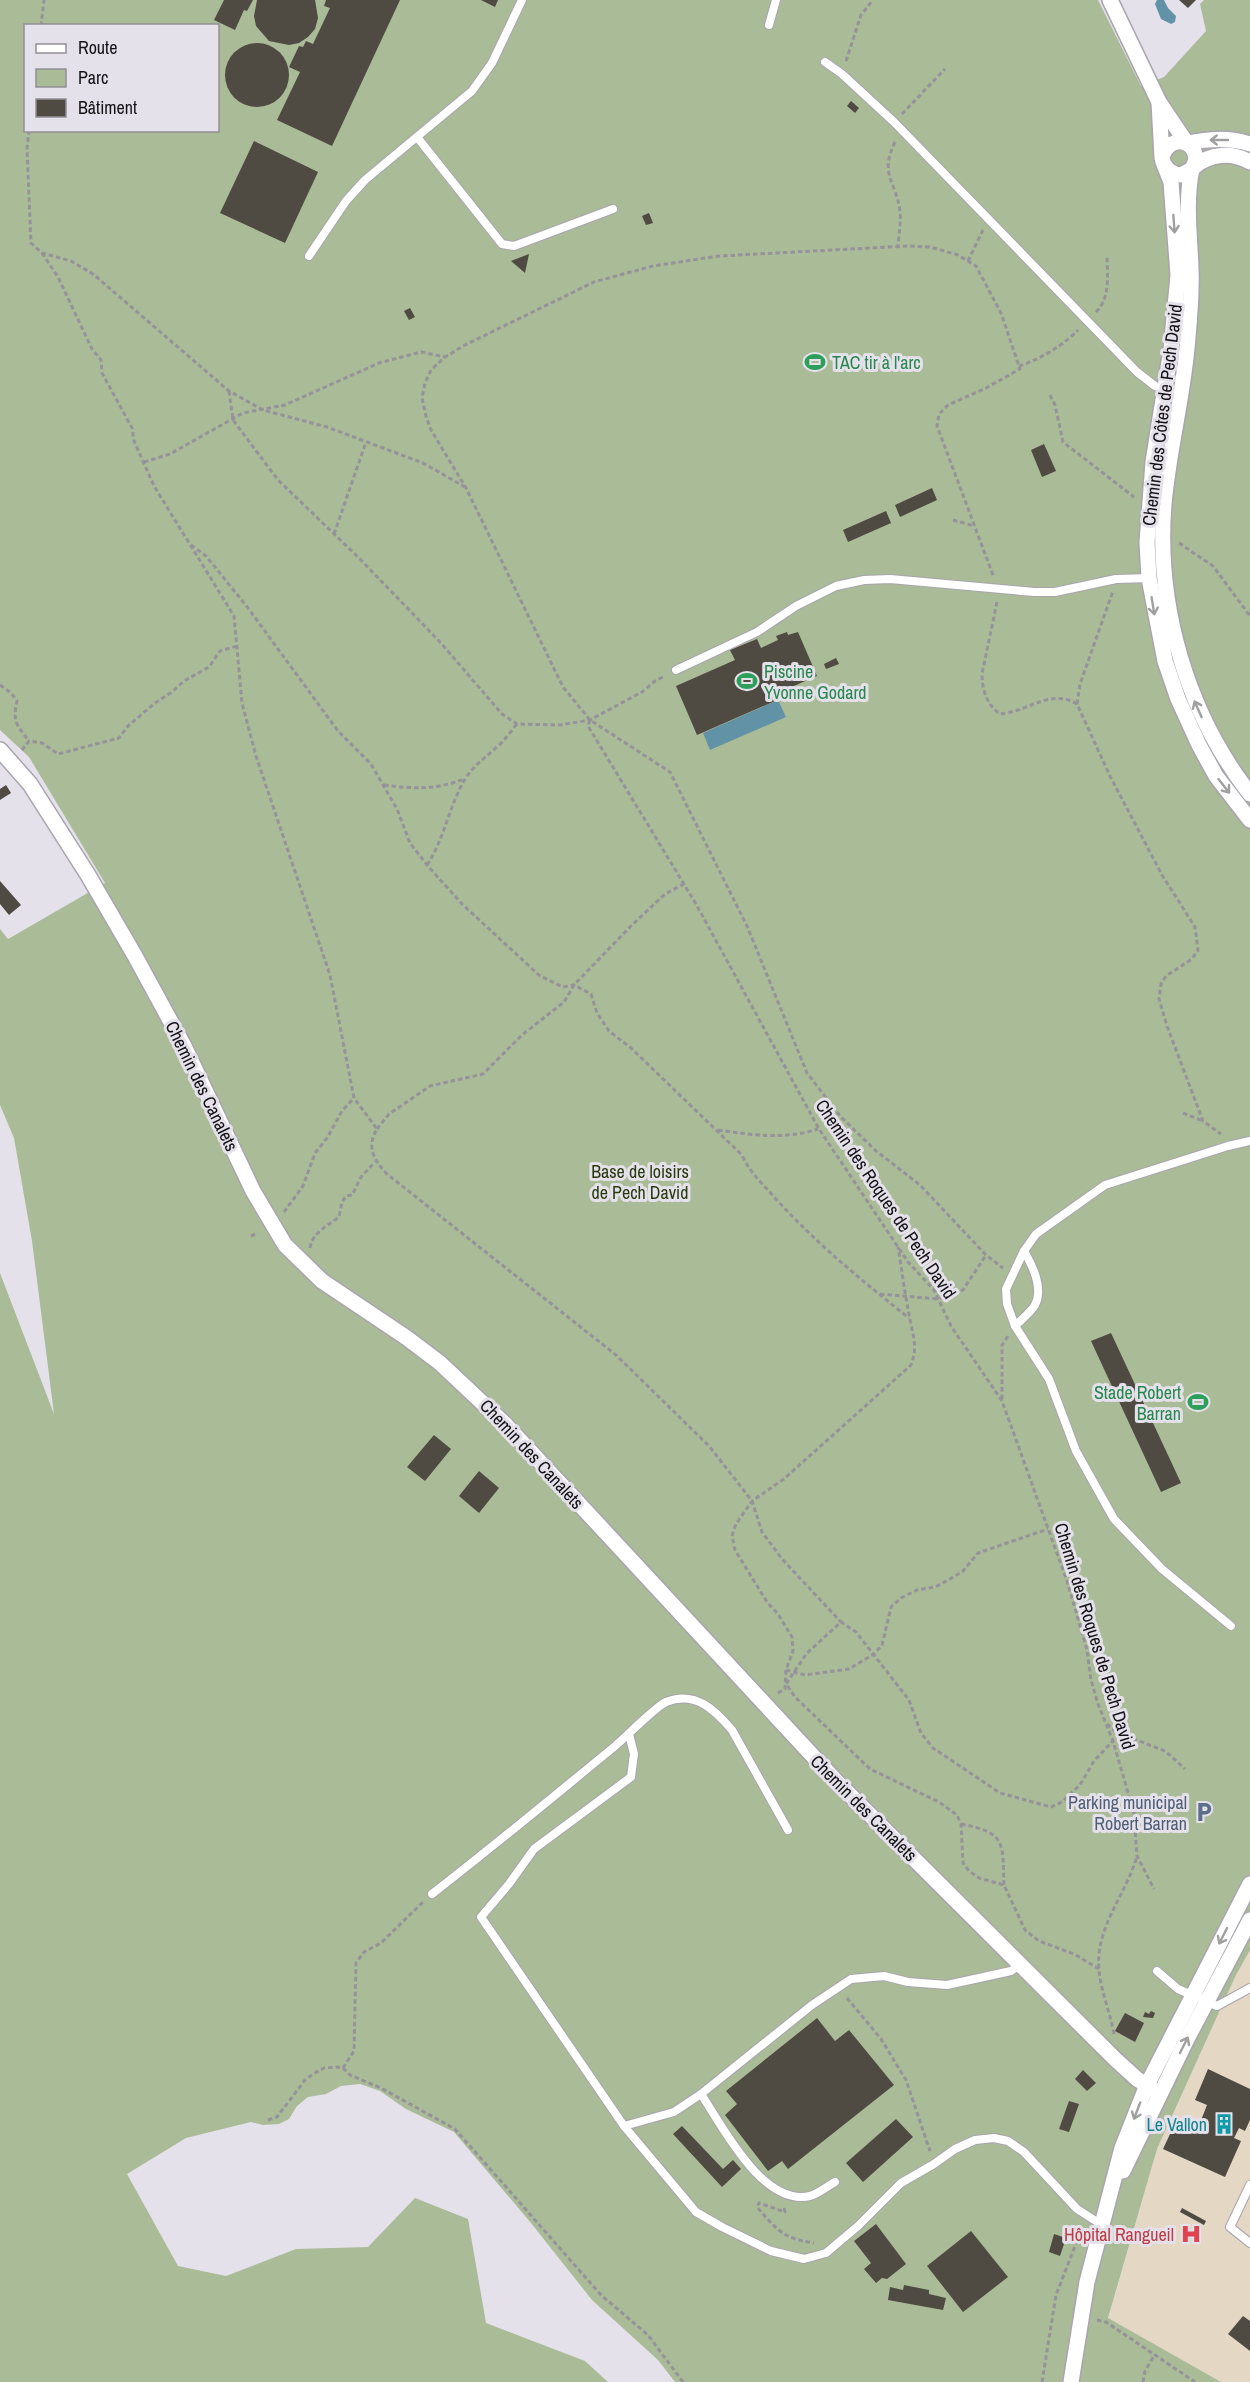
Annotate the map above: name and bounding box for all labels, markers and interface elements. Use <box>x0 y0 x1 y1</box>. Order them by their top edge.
legend <box>24 24 219 132</box>
text: Route <box>78 35 117 60</box>
text: Parc <box>78 65 108 90</box>
text: Bâtiment <box>78 95 137 120</box>
one-way arrow <box>1209 134 1229 146</box>
one-way arrow <box>1169 214 1180 234</box>
street label: Chemin des Côtes de Pech David <box>1136 303 1188 527</box>
sports icon: TAC tir à l'arc <box>803 350 827 374</box>
place label: TAC tir à l'arc <box>832 350 921 375</box>
one-way arrow <box>1148 595 1159 615</box>
place label: Piscine Yvonne Godard <box>764 659 867 705</box>
sports icon: Piscine Yvonne Godard <box>735 669 759 693</box>
one-way arrow <box>1192 700 1204 718</box>
one-way arrow <box>1217 777 1230 793</box>
street label: Chemin des Canalets <box>160 1017 244 1155</box>
street label: Chemin des Roques de Pech David <box>810 1094 962 1304</box>
park label: Base de loisirs de Pech David <box>591 1159 689 1205</box>
place label: Stade Robert Barran <box>1094 1380 1181 1426</box>
sports icon: Stade Robert Barran <box>1186 1390 1210 1414</box>
street label: Chemin des Canalets <box>474 1394 590 1514</box>
street label: Chemin des Roques de Pech David <box>1049 1520 1141 1752</box>
street label: Chemin des Canalets <box>805 1749 923 1867</box>
place label: Parking municipal Robert Barran <box>1068 1790 1187 1836</box>
parking icon: Parking municipal Robert Barran <box>1192 1800 1216 1824</box>
one-way arrow <box>1217 1926 1228 1944</box>
one-way arrow <box>1179 2037 1190 2055</box>
one-way arrow <box>1131 2101 1142 2119</box>
place label: Le Vallon <box>1147 2112 1207 2137</box>
building icon: Le Vallon <box>1212 2112 1236 2136</box>
place label: Hôpital Rangueil <box>1064 2222 1174 2247</box>
hospital icon: Hôpital Rangueil <box>1179 2222 1203 2246</box>

